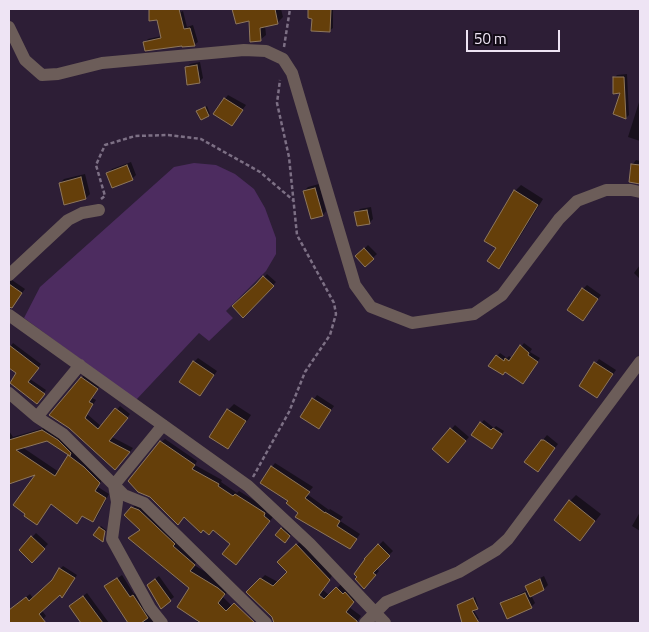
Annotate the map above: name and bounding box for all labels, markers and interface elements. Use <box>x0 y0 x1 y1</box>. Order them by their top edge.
scale bar <box>469 20 563 52</box>
text: 50 m <box>474 27 507 50</box>

